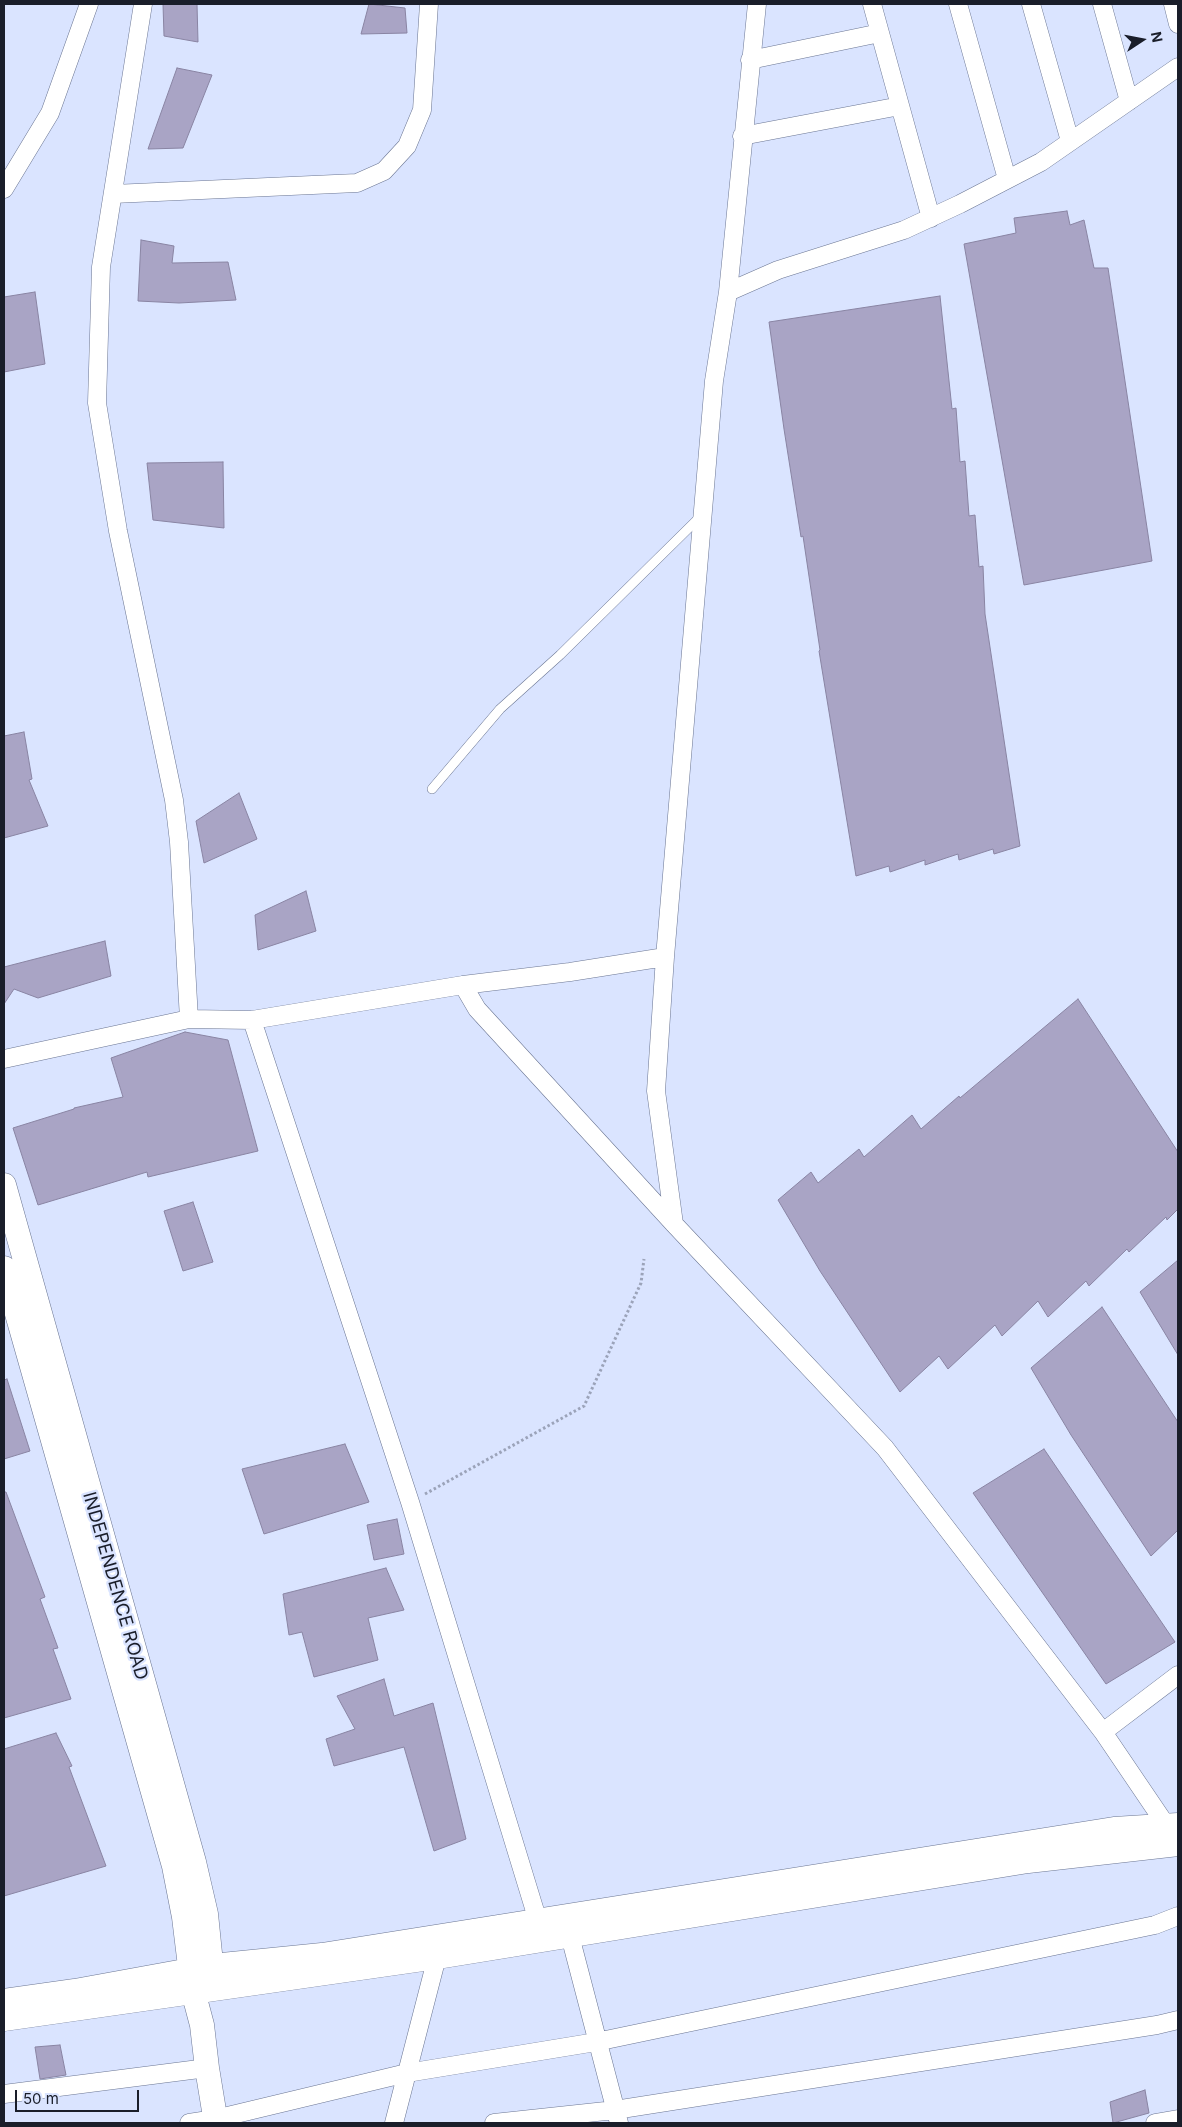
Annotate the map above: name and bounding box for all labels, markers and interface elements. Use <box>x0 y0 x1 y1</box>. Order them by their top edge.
north arrow <box>1117 15 1167 65</box>
text: N <box>1148 30 1167 44</box>
street label: INDEPENDENCE ROAD <box>78 1489 152 1683</box>
scale bar <box>18 2080 141 2112</box>
text: 50 m <box>23 2089 59 2108</box>

